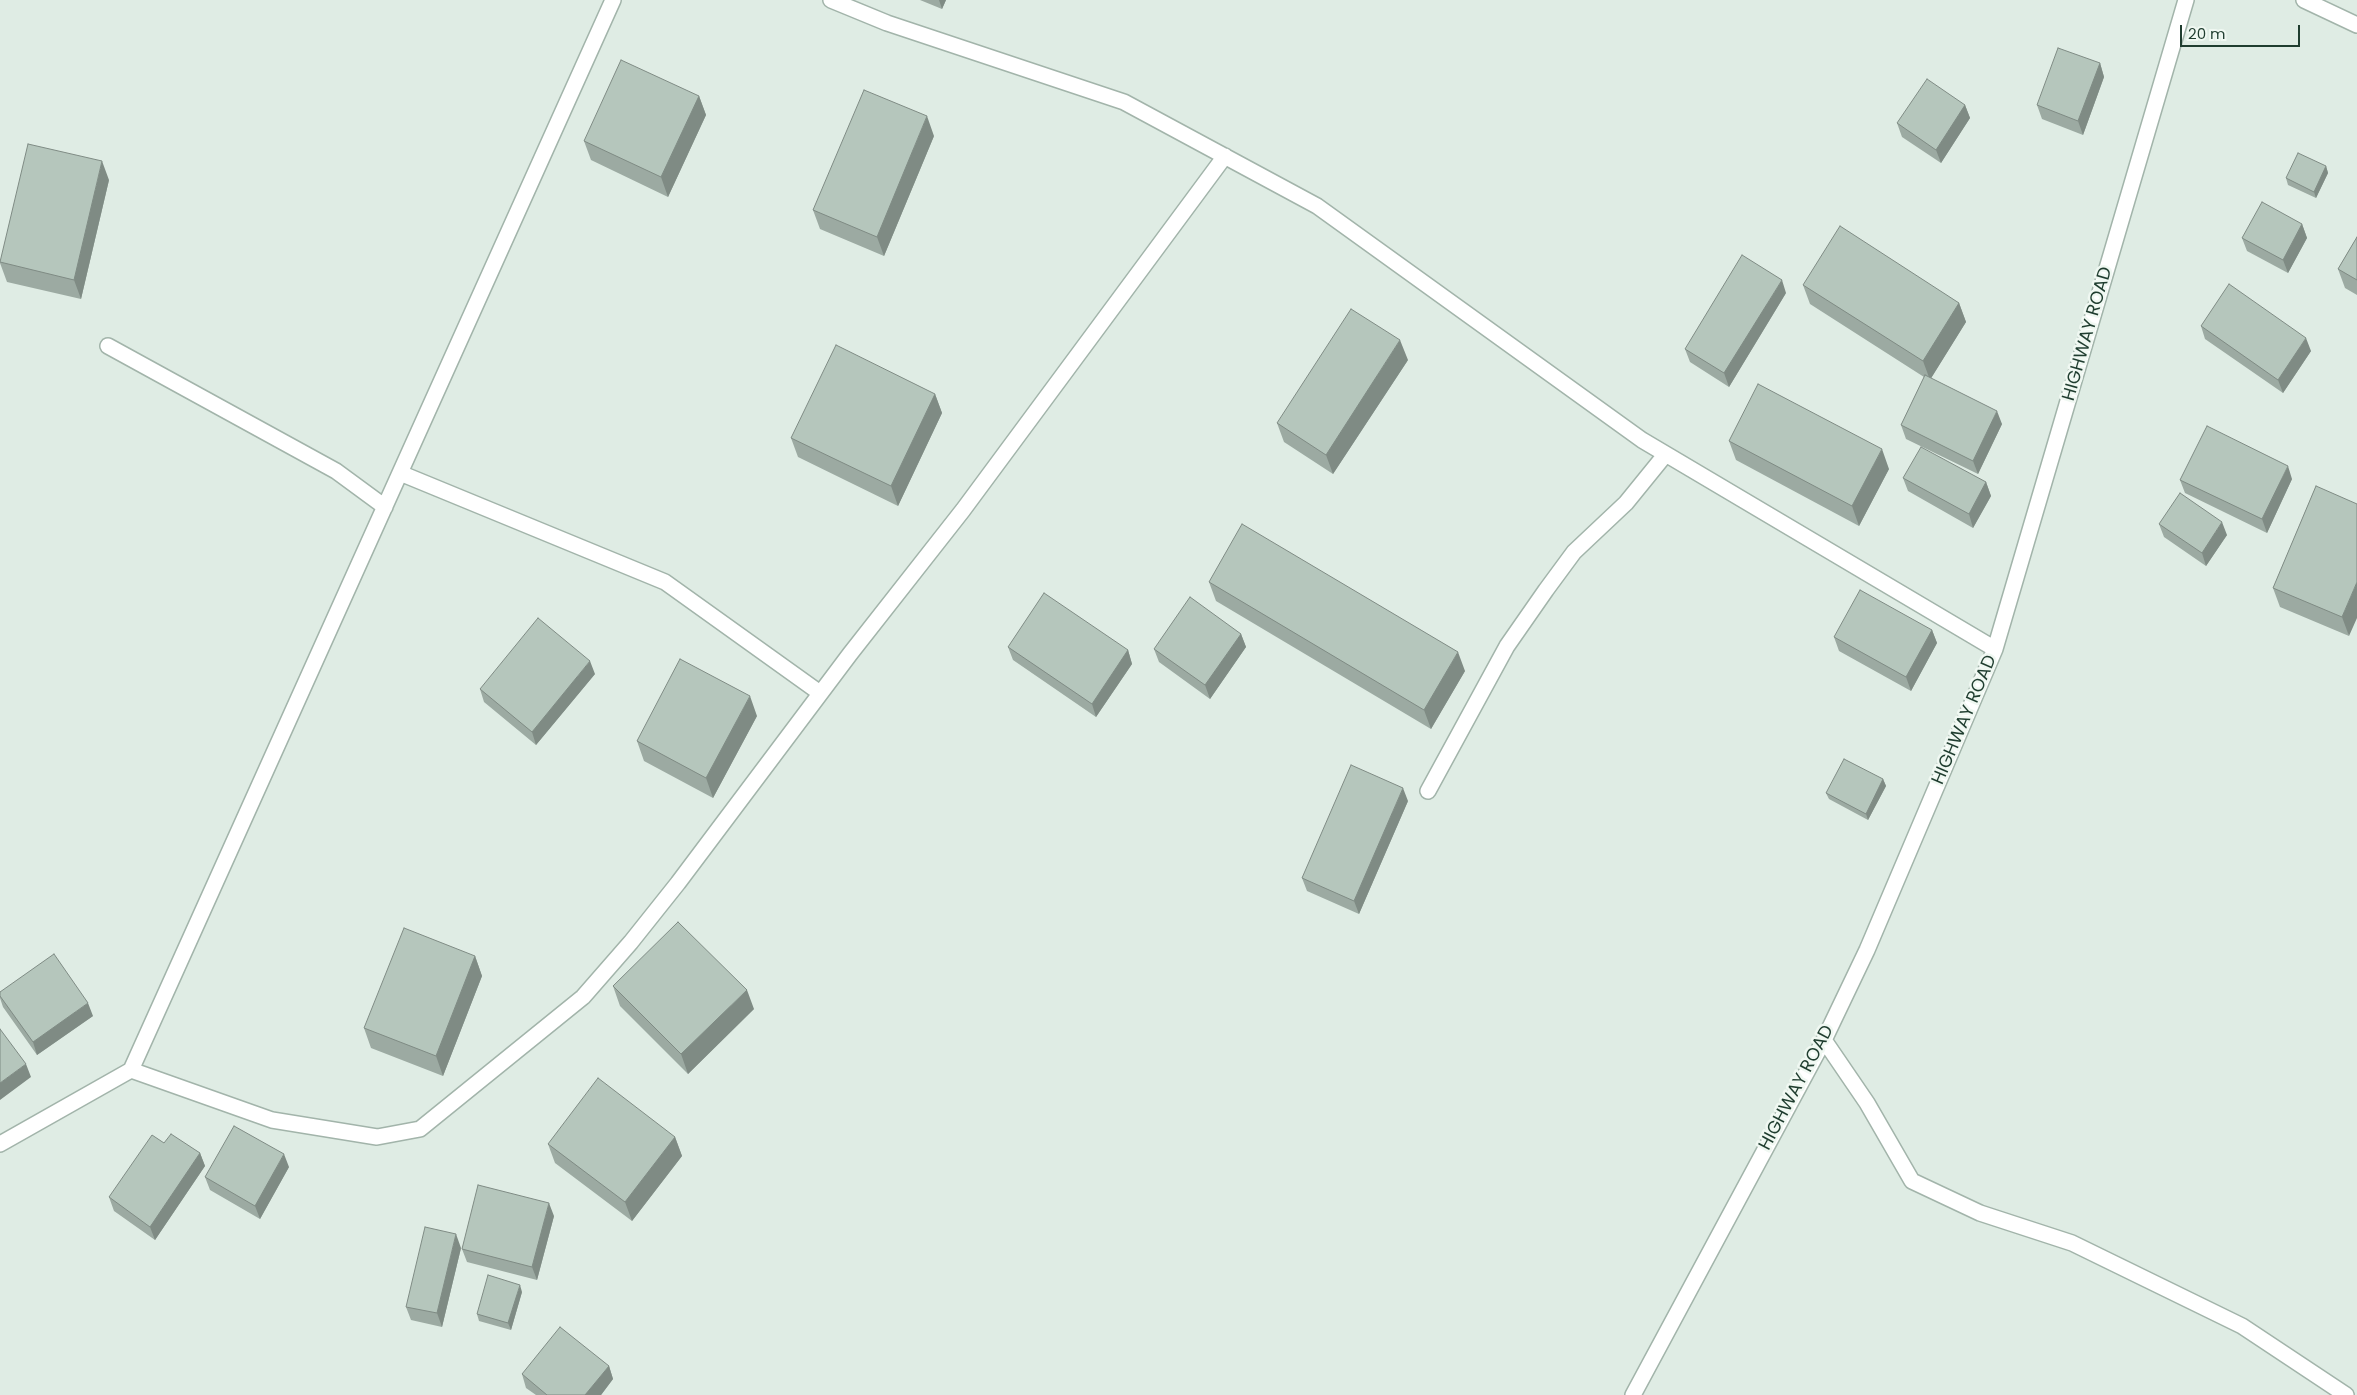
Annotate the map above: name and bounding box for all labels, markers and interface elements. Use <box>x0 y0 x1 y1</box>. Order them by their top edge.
scale bar <box>2182 15 2302 47</box>
text: 20 m <box>2188 23 2226 44</box>
street label: HIGHWAY ROAD <box>2059 265 2117 403</box>
street label: HIGHWAY ROAD <box>1928 652 2002 788</box>
street label: HIGHWAY ROAD <box>1755 1022 1839 1154</box>

